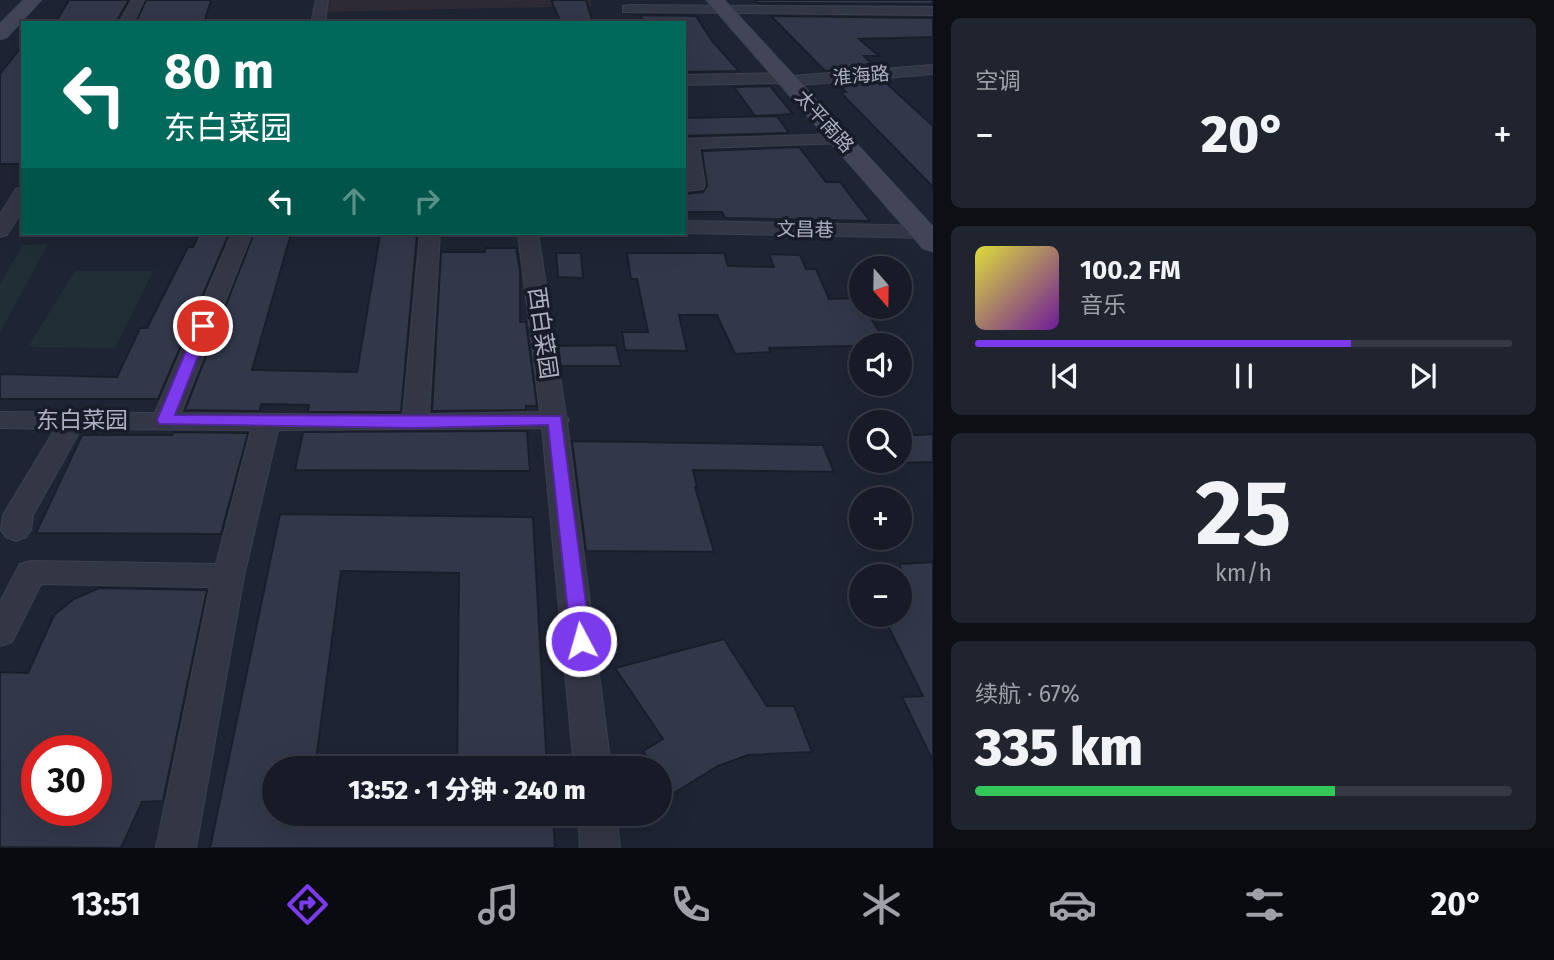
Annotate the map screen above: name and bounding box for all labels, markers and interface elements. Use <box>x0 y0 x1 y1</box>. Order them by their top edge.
text: 80 m <box>164 42 274 101</box>
icon: left <box>49 49 140 140</box>
street label: 淮海路 <box>832 62 890 89</box>
text: 空调 <box>975 67 1021 95</box>
street label: 太平南路 <box>791 85 859 157</box>
text: 20° <box>1201 103 1286 166</box>
text: 东白菜园 <box>164 109 292 147</box>
text: − <box>975 112 994 158</box>
text: + <box>1493 112 1512 158</box>
icon: left <box>262 182 300 220</box>
icon: ahead <box>335 182 373 220</box>
icon: right <box>408 182 446 220</box>
street label: 文昌巷 <box>776 218 834 241</box>
text: 100.2 FM <box>1080 255 1181 286</box>
north arrow <box>849 256 912 318</box>
map controls <box>849 256 912 627</box>
street label: 西白菜园 <box>523 285 563 381</box>
text: 音乐 <box>1080 291 1126 319</box>
pin <box>173 296 233 356</box>
icon: arrive <box>184 307 222 345</box>
button: sound <box>849 333 912 396</box>
icon: previous <box>1046 357 1084 395</box>
icon: pause <box>1225 357 1263 395</box>
icon: next <box>1404 357 1442 395</box>
street label: 东白菜园 <box>36 406 128 434</box>
button: search <box>849 410 912 473</box>
text: 25 <box>1196 459 1291 568</box>
button: + <box>849 487 912 550</box>
text: km/h <box>1215 559 1272 587</box>
button: − <box>849 564 912 627</box>
position arrow <box>544 604 618 678</box>
text: 续航 · 67% <box>975 680 1080 708</box>
text: 335 km <box>975 716 1143 779</box>
speed limit sign: 30 <box>21 735 112 826</box>
text: 13:52 · 1 分钟 · 240 m <box>348 775 586 806</box>
icon: directions <box>283 880 332 929</box>
icon: music <box>474 880 523 929</box>
icon: phone <box>666 880 715 929</box>
icon: climate <box>857 880 906 929</box>
icon: car <box>1048 880 1097 929</box>
icon: filters <box>1240 880 1289 929</box>
text: 13:51 <box>71 885 141 923</box>
text: 20° <box>1431 885 1483 923</box>

